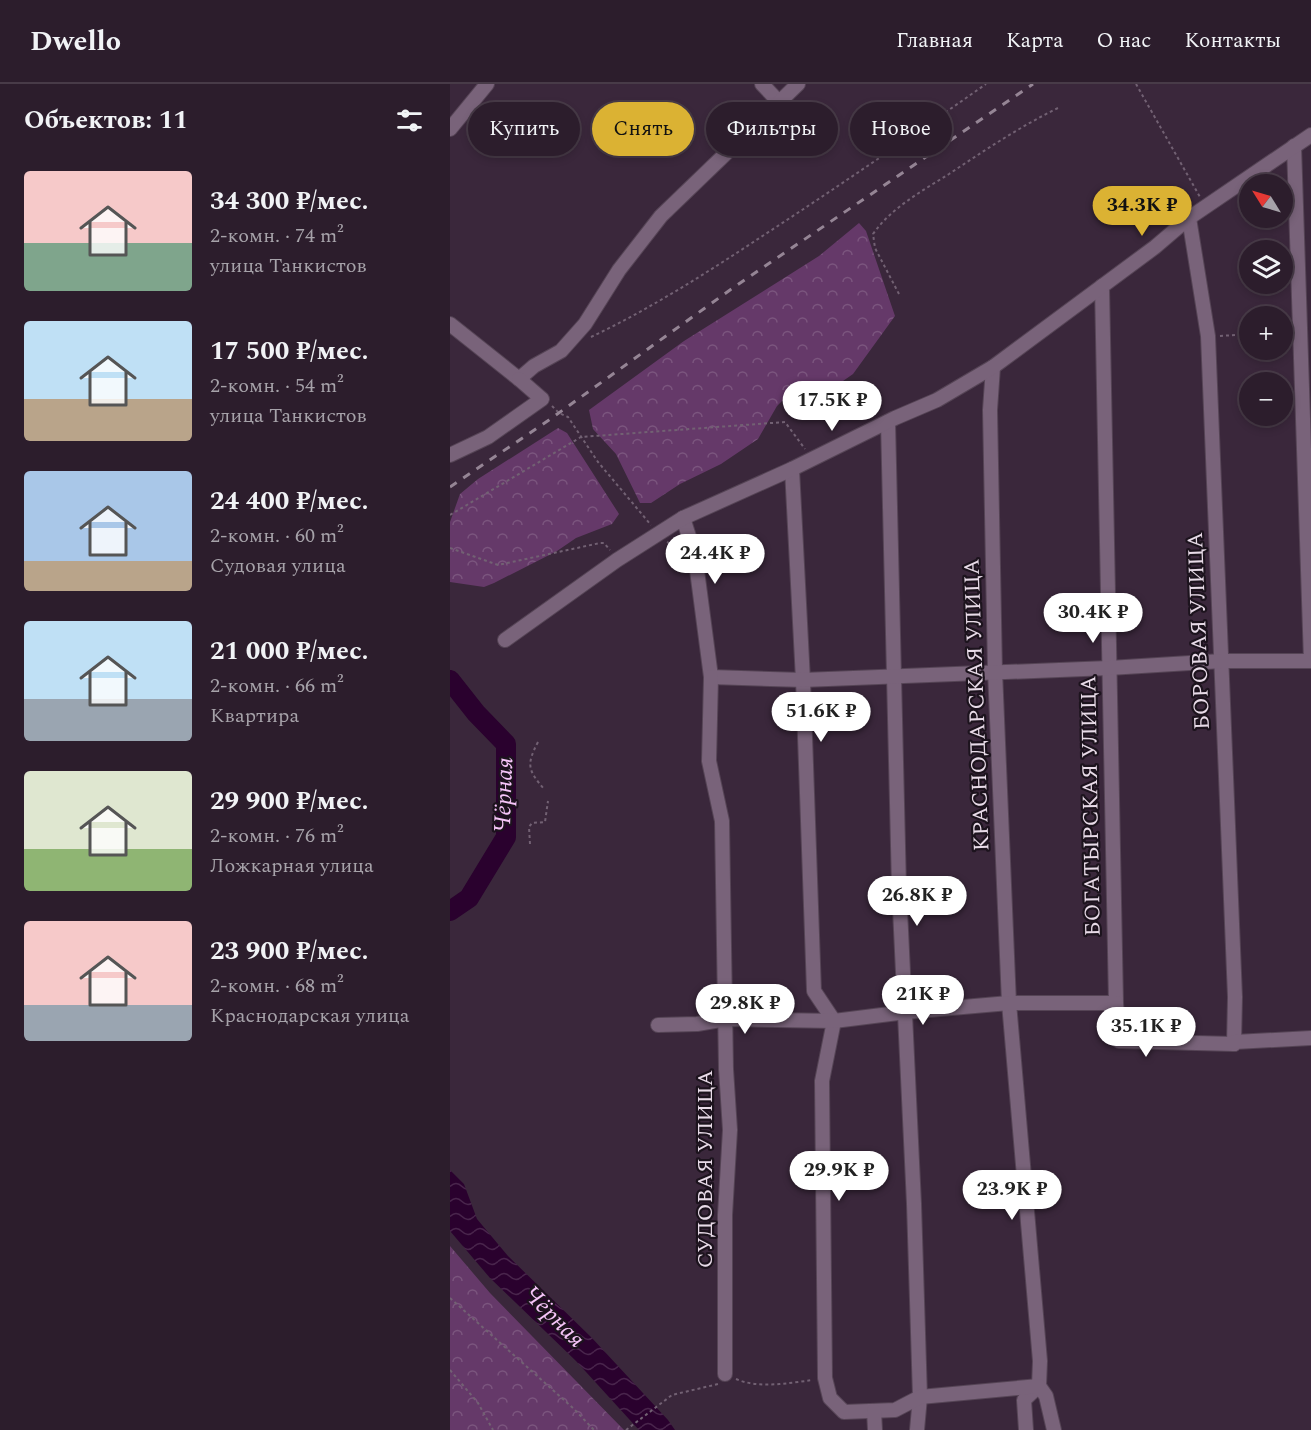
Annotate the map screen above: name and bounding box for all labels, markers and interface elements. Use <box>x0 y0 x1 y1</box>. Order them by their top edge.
text: Dwello <box>30 20 121 63</box>
text: Главная <box>896 25 973 57</box>
text: Карта <box>1006 25 1063 57</box>
text: О нас <box>1096 25 1151 57</box>
text: Контакты <box>1184 25 1281 57</box>
text: Объектов: 11 <box>24 100 188 140</box>
chip: Купить <box>468 102 580 156</box>
chip: Снять <box>592 102 694 156</box>
chip: Фильтры <box>706 102 838 156</box>
chip: Новое <box>850 102 952 156</box>
icon: filters <box>393 104 426 137</box>
north arrow <box>1239 174 1293 228</box>
map controls <box>1239 174 1293 426</box>
text: 34 300 ₽/мес. <box>210 181 369 221</box>
pin: 34.3K ₽ <box>1087 186 1197 237</box>
text: 34.3K ₽ <box>1107 190 1177 220</box>
icon: home <box>72 195 144 267</box>
text: 2-комн. · 74 m² <box>210 221 344 251</box>
button: layers <box>1239 240 1293 294</box>
text: улица Танкистов <box>210 251 367 281</box>
button: + <box>1239 306 1293 360</box>
text: 17 500 ₽/мес. <box>210 331 369 371</box>
icon: home <box>72 345 144 417</box>
text: 2-комн. · 54 m² <box>210 371 344 401</box>
button: − <box>1239 372 1293 426</box>
pin: 17.5K ₽ <box>777 381 887 432</box>
text: 17.5K ₽ <box>797 385 867 415</box>
text: улица Танкистов <box>210 401 367 431</box>
text: 24 400 ₽/мес. <box>210 481 369 521</box>
icon: home <box>72 495 144 567</box>
text: 2-комн. · 60 m² <box>210 521 344 551</box>
street label: БОРОВАЯ УЛИЦА <box>1179 531 1219 731</box>
pin: 24.4K ₽ <box>660 534 770 585</box>
text: 24.4K ₽ <box>680 538 750 568</box>
text: Судовая улица <box>210 551 346 581</box>
street label: КРАСНОДАРСКАЯ УЛИЦА <box>955 558 999 852</box>
pin: 30.4K ₽ <box>1038 593 1148 644</box>
text: 30.4K ₽ <box>1058 597 1128 627</box>
text: 21 000 ₽/мес. <box>210 631 369 671</box>
icon: home <box>72 645 144 717</box>
text: 2-комн. · 66 m² <box>210 671 344 701</box>
street label: БОГАТЫРСКАЯ УЛИЦА <box>1072 675 1110 937</box>
pin: 51.6K ₽ <box>766 692 876 743</box>
text: 51.6K ₽ <box>786 696 856 726</box>
text: Квартира <box>210 701 299 731</box>
water label: Чёрная <box>485 756 523 833</box>
text: 29 900 ₽/мес. <box>210 781 369 821</box>
icon: home <box>72 795 144 867</box>
text: 2-комн. · 76 m² <box>210 821 344 851</box>
text: Ложкарная улица <box>210 851 374 881</box>
pin: 26.8K ₽ <box>862 876 972 927</box>
text: 26.8K ₽ <box>882 880 952 910</box>
text: 23 900 ₽/мес. <box>210 931 369 971</box>
icon: home <box>72 945 144 1017</box>
text: 2-комн. · 68 m² <box>210 971 344 1001</box>
pin: 21K ₽ <box>881 975 965 1026</box>
text: 21K ₽ <box>896 979 950 1009</box>
pin: 29.8K ₽ <box>690 984 800 1035</box>
text: 29.8K ₽ <box>710 988 780 1018</box>
text: Краснодарская улица <box>210 1001 410 1031</box>
pin: 35.1K ₽ <box>1091 1007 1201 1058</box>
text: 35.1K ₽ <box>1111 1011 1181 1041</box>
street label: СУДОВАЯ УЛИЦА <box>689 1070 722 1268</box>
pin: 29.9K ₽ <box>784 1151 894 1202</box>
text: 29.9K ₽ <box>804 1155 874 1185</box>
pin: 23.9K ₽ <box>957 1170 1067 1221</box>
text: 23.9K ₽ <box>977 1174 1047 1204</box>
water label: Чёрная <box>515 1278 594 1357</box>

